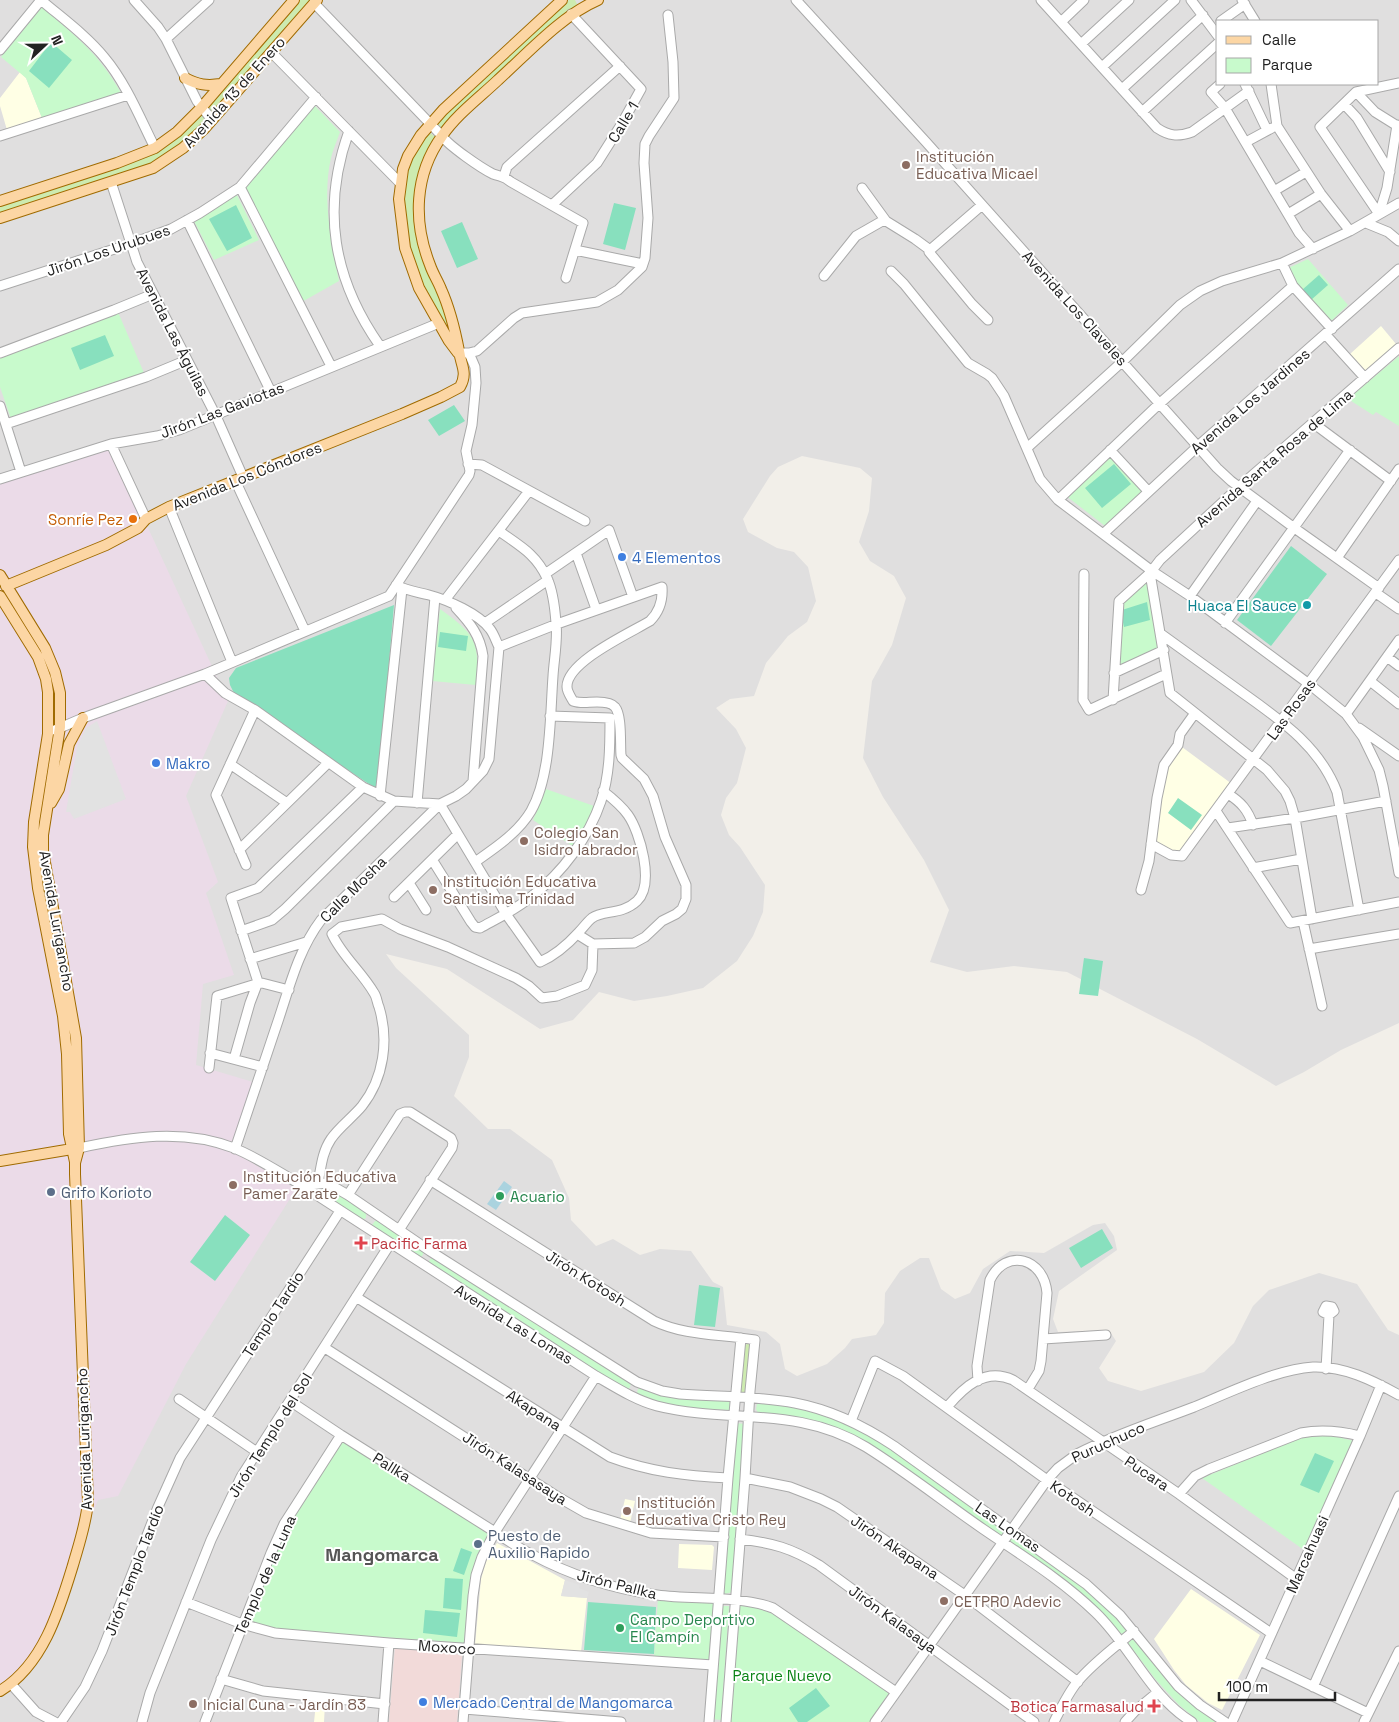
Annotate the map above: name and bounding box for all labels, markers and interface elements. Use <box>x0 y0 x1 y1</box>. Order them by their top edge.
north arrow <box>20 20 70 70</box>
legend <box>1216 20 1379 85</box>
text: Calle <box>1262 30 1297 49</box>
text: N <box>47 32 67 48</box>
street label: Avenida 13 de Enero <box>179 32 289 152</box>
text: Parque <box>1262 55 1313 74</box>
street label: Calle 1 <box>603 98 643 146</box>
place label: Institución Educativa Micael <box>916 147 1038 183</box>
marker: Institución Educativa Micael <box>900 159 912 171</box>
street label: Jirón Los Urubues <box>43 220 173 280</box>
street label: Avenida Los Claveles <box>1018 246 1132 370</box>
street label: Avenida Las Águilas <box>132 265 214 399</box>
street label: Avenida Los Jardines <box>1186 344 1314 458</box>
street label: Jirón Las Gaviotas <box>157 378 287 442</box>
street label: Avenida Santa Rosa de Lima <box>1192 384 1357 531</box>
street label: Avenida Los Cóndores <box>170 437 324 515</box>
place label: Sonríe Pez <box>48 510 123 529</box>
marker: Sonríe Pez <box>127 513 139 525</box>
place label: 4 Elementos <box>632 548 721 567</box>
marker: 4 Elementos <box>616 551 628 563</box>
place label: Huaca El Sauce <box>1187 596 1297 615</box>
marker: Huaca El Sauce <box>1301 599 1313 611</box>
street label: Las Rosas <box>1262 674 1320 744</box>
place label: Makro <box>166 754 210 773</box>
marker: Makro <box>150 757 162 769</box>
place label: Colegio San Isidro labrador <box>534 823 638 859</box>
marker: Colegio San Isidro labrador <box>518 835 530 847</box>
street label: Avenida Lurigancho <box>35 849 79 993</box>
street label: Calle Mosha <box>316 852 390 926</box>
place label: Institución Educativa Santisima Trinidad <box>443 872 597 908</box>
marker: Institución Educativa Santisima Trinidad <box>427 884 439 896</box>
place label: Institución Educativa Pamer Zarate <box>243 1167 397 1203</box>
marker: Institución Educativa Pamer Zarate <box>227 1179 239 1191</box>
place label: Grifo Korioto <box>61 1183 152 1202</box>
marker: Grifo Korioto <box>45 1186 57 1198</box>
place label: Acuario <box>510 1187 565 1206</box>
marker: Acuario <box>494 1190 506 1202</box>
place label: Pacific Farma <box>371 1234 468 1253</box>
marker: Pacific Farma <box>355 1237 367 1249</box>
street label: Jirón Kotosh <box>542 1246 630 1310</box>
street label: Templo Tardio <box>238 1267 308 1361</box>
street label: Avenida Las Lomas <box>451 1280 577 1368</box>
street label: Avenida Lurigancho <box>72 1368 96 1510</box>
street label: Jirón Templo del Sol <box>224 1369 316 1501</box>
street label: Akapana <box>503 1385 566 1435</box>
street label: Puruchuco <box>1068 1417 1148 1467</box>
street label: Jirón Kalasasaya <box>459 1427 571 1509</box>
street label: Pallka <box>369 1448 415 1486</box>
street label: Pucara <box>1121 1451 1173 1495</box>
street label: Kotosh <box>1047 1476 1099 1520</box>
place label: Institución Educativa Cristo Rey <box>637 1493 786 1529</box>
street label: Las Lomas <box>972 1498 1044 1556</box>
street label: Jirón Templo Tardío <box>100 1502 168 1638</box>
marker: Institución Educativa Cristo Rey <box>621 1505 633 1517</box>
street label: Jirón Akapana <box>847 1511 943 1584</box>
street label: Templo de la Luna <box>230 1512 300 1638</box>
street label: Marcahuasi <box>1281 1512 1333 1596</box>
place label: Puesto de Auxilio Rapido <box>488 1526 590 1562</box>
marker: Puesto de Auxilio Rapido <box>472 1538 484 1550</box>
district label: Mangomarca <box>325 1543 439 1566</box>
street label: Jirón Pallka <box>575 1565 659 1603</box>
street label: Jirón Kalasaya <box>845 1581 941 1658</box>
place label: CETPRO Adevic <box>954 1592 1062 1611</box>
marker: CETPRO Adevic <box>938 1595 950 1607</box>
place label: Campo Deportivo El Campín <box>630 1610 755 1646</box>
marker: Campo Deportivo El Campín <box>614 1622 626 1634</box>
street label: Moxoco <box>418 1636 476 1658</box>
park label: Parque Nuevo <box>732 1666 832 1685</box>
scale bar <box>1219 1670 1335 1702</box>
text: 100 m <box>1226 1677 1268 1696</box>
place label: Mercado Central de Mangomarca <box>433 1693 673 1712</box>
place label: Inicial Cuna - Jardín 83 <box>203 1695 366 1714</box>
marker: Mercado Central de Mangomarca <box>417 1696 429 1708</box>
place label: Botica Farmasalud <box>1010 1697 1144 1716</box>
marker: Inicial Cuna - Jardín 83 <box>187 1698 199 1710</box>
marker: Botica Farmasalud <box>1148 1700 1160 1712</box>

